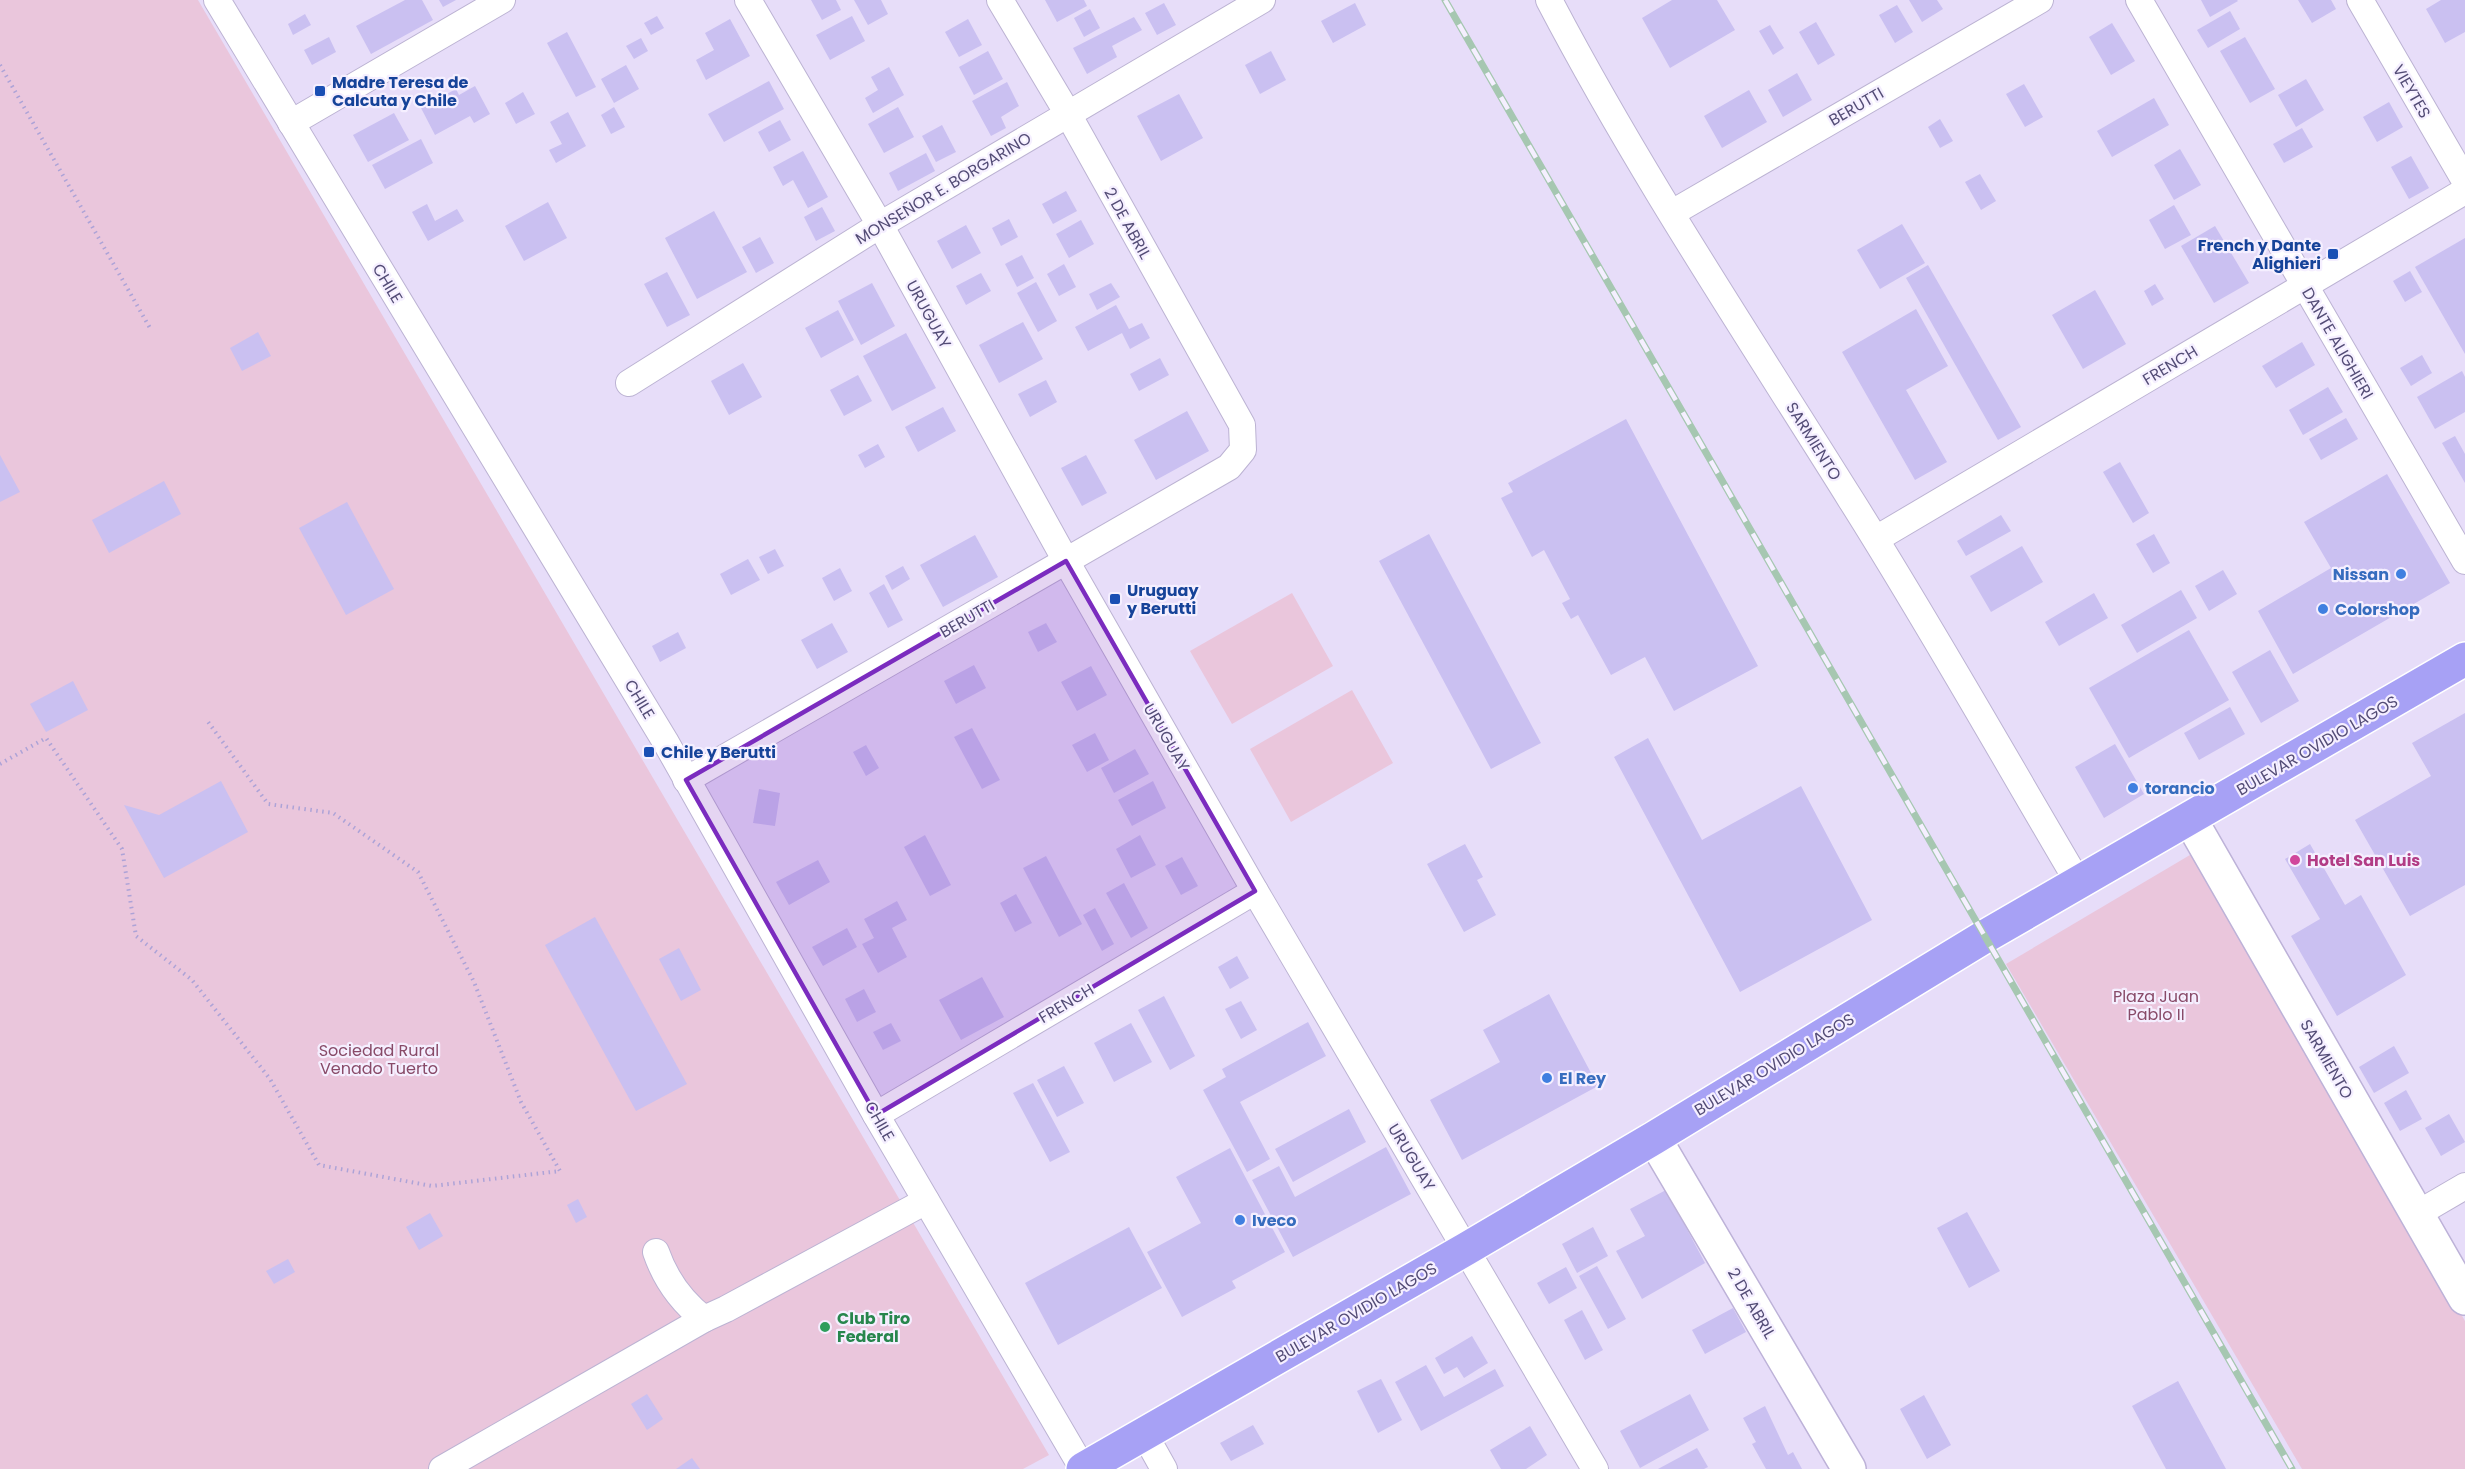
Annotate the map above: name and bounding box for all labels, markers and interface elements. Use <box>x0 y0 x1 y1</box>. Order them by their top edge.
street label: VIEYTES <box>2387 60 2436 122</box>
place label: Madre Teresa de Calcuta y Chile <box>332 71 469 112</box>
street label: BERUTTI <box>1825 82 1888 131</box>
marker: Madre Teresa de Calcuta y Chile <box>313 84 327 98</box>
street label: MONSEÑOR E. BORGARINO <box>851 127 1036 250</box>
street label: 2 DE ABRIL <box>1098 183 1157 263</box>
place label: French y Dante Alighieri <box>2198 234 2321 275</box>
marker: French y Dante Alighieri <box>2326 247 2340 261</box>
street label: CHILE <box>367 259 408 307</box>
street label: URUGUAY <box>900 276 957 353</box>
street label: DANTE ALIGHIERI <box>2296 283 2379 403</box>
street label: FRENCH <box>2138 340 2202 391</box>
street label: SARMIENTO <box>1780 398 1847 485</box>
place label: Nissan <box>2333 563 2389 586</box>
marker: Nissan <box>2394 567 2408 581</box>
place label: Uruguay y Berutti <box>1126 579 1199 620</box>
marker: Uruguay y Berutti <box>1108 592 1122 606</box>
street label: BERUTTI <box>936 594 999 643</box>
place label: Colorshop <box>2335 598 2420 621</box>
marker: Colorshop <box>2316 602 2330 616</box>
street label: CHILE <box>619 675 660 723</box>
street label: BULEVAR OVIDIO LAGOS <box>2232 690 2402 801</box>
street label: URUGUAY <box>1138 699 1196 776</box>
place label: Chile y Berutti <box>661 741 776 764</box>
marker: Chile y Berutti <box>642 745 656 759</box>
place label: torancio <box>2145 777 2215 800</box>
marker: torancio <box>2126 781 2140 795</box>
place label: Hotel San Luis <box>2307 849 2420 872</box>
marker: Hotel San Luis <box>2288 853 2302 867</box>
street label: FRENCH <box>1034 978 1098 1029</box>
park label: Plaza Juan Pablo II <box>2113 985 2199 1026</box>
street label: BULEVAR OVIDIO LAGOS <box>1690 1007 1859 1121</box>
street label: SARMIENTO <box>2295 1015 2359 1103</box>
park label: Sociedad Rural Venado Tuerto <box>319 1039 439 1080</box>
place label: El Rey <box>1559 1067 1607 1090</box>
marker: El Rey <box>1540 1071 1554 1085</box>
street label: CHILE <box>859 1097 900 1145</box>
street label: URUGUAY <box>1382 1119 1441 1196</box>
place label: Iveco <box>1252 1209 1296 1232</box>
marker: Iveco <box>1233 1213 1247 1227</box>
street label: BULEVAR OVIDIO LAGOS <box>1271 1257 1441 1368</box>
street label: 2 DE ABRIL <box>1722 1264 1781 1343</box>
place label: Club Tiro Federal <box>837 1307 910 1348</box>
marker: Club Tiro Federal <box>818 1320 832 1334</box>

